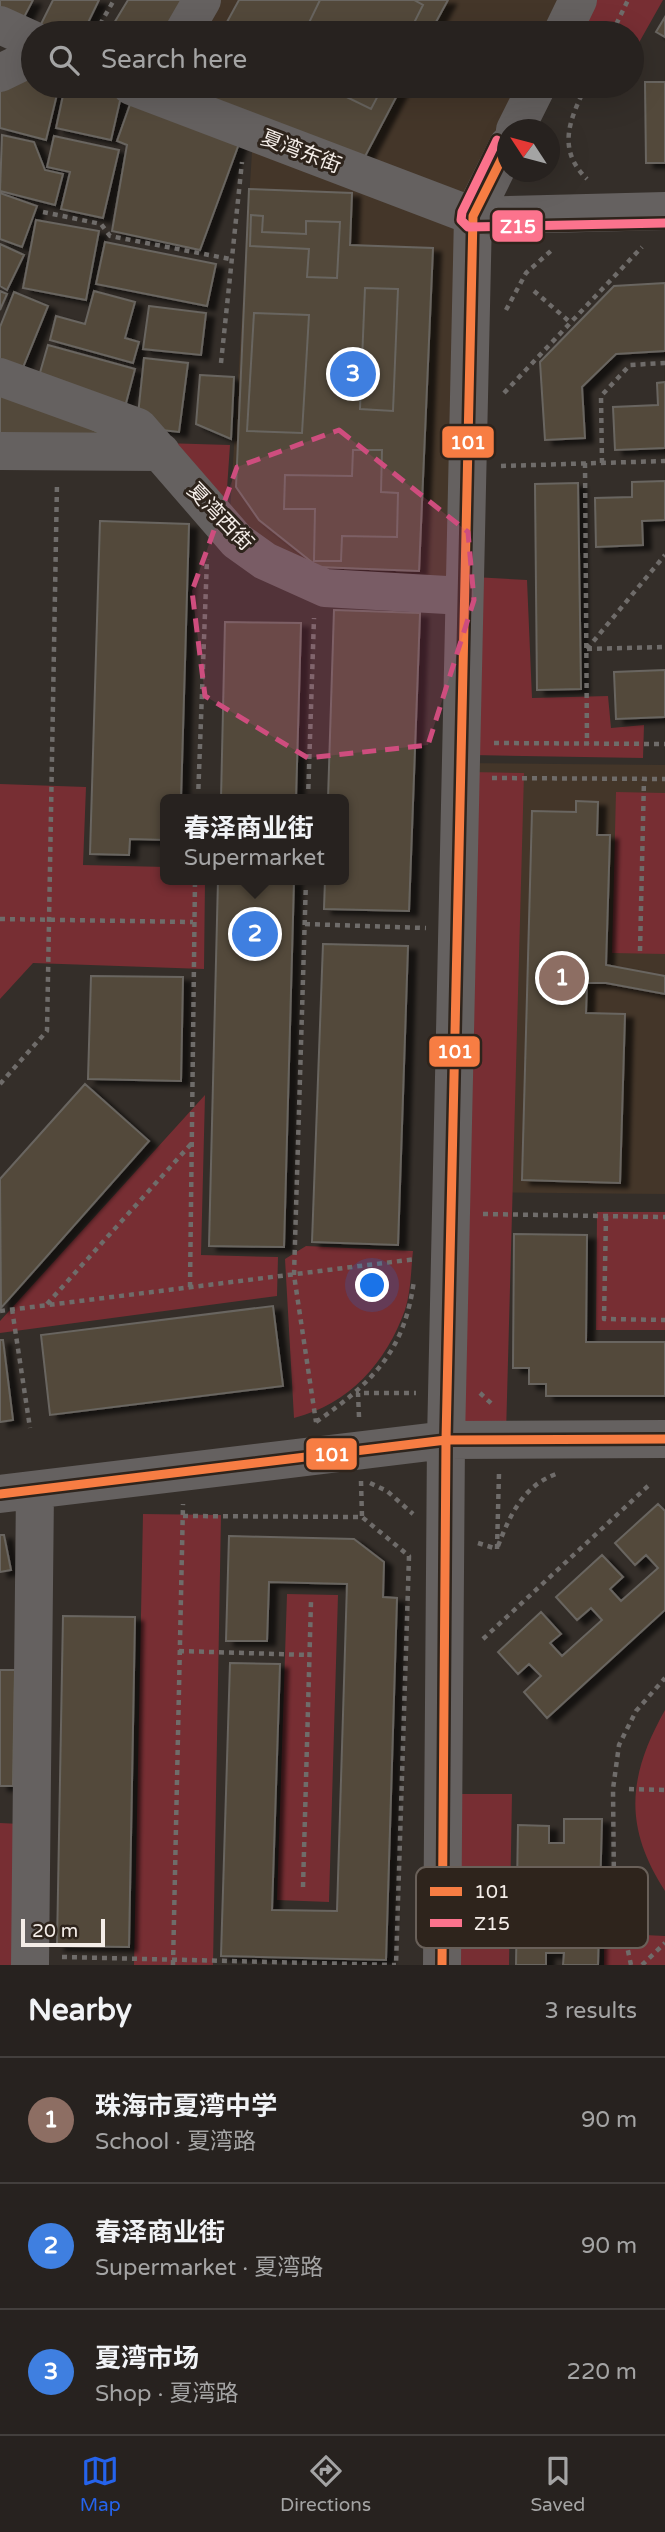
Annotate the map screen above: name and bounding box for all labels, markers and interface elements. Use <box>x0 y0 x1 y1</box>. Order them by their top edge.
search box <box>21 21 644 98</box>
icon: search <box>45 41 83 79</box>
text: Search here <box>101 44 247 75</box>
north arrow <box>497 119 560 182</box>
street label: 夏湾东街 <box>257 125 345 179</box>
line badge: Z15 <box>491 209 544 243</box>
text: Z15 <box>500 216 536 238</box>
pin: 3 <box>330 348 376 400</box>
line badge: 101 <box>441 425 495 459</box>
text: 101 <box>450 432 486 454</box>
street label: 夏湾西街 <box>182 478 258 556</box>
popup <box>160 794 349 885</box>
text: 春泽商业街 <box>184 813 314 844</box>
text: Supermarket <box>184 844 325 872</box>
pin: 2 <box>232 908 278 960</box>
pin: 1 <box>539 952 585 1004</box>
line badge: 101 <box>428 1035 481 1068</box>
text: 101 <box>437 1041 473 1063</box>
your location <box>355 1268 389 1302</box>
line badge: 101 <box>305 1437 358 1471</box>
text: 101 <box>314 1444 350 1466</box>
legend <box>416 1867 648 1948</box>
text: 101 <box>474 1881 510 1903</box>
text: Z15 <box>474 1913 510 1935</box>
scale bar <box>21 1916 105 1948</box>
text: 20 m <box>32 1920 78 1942</box>
text: Nearby <box>28 1992 132 2029</box>
text: 3 results <box>544 1997 637 2025</box>
text: 珠海市夏湾中学 <box>95 2091 277 2122</box>
text: 1 <box>44 2106 58 2134</box>
text: 90 m <box>581 2106 637 2134</box>
text: School · 夏湾路 <box>95 2128 256 2156</box>
text: 春泽商业街 <box>95 2217 225 2248</box>
text: 2 <box>44 2232 58 2260</box>
text: 90 m <box>581 2232 637 2260</box>
text: Supermarket · 夏湾路 <box>95 2254 323 2282</box>
text: 夏湾市场 <box>95 2343 199 2374</box>
text: 3 <box>44 2358 58 2386</box>
text: 220 m <box>567 2358 637 2386</box>
text: Shop · 夏湾路 <box>95 2380 238 2408</box>
tab: Map <box>80 2452 121 2516</box>
tab: Directions <box>280 2452 371 2516</box>
tab: Saved <box>530 2452 585 2516</box>

